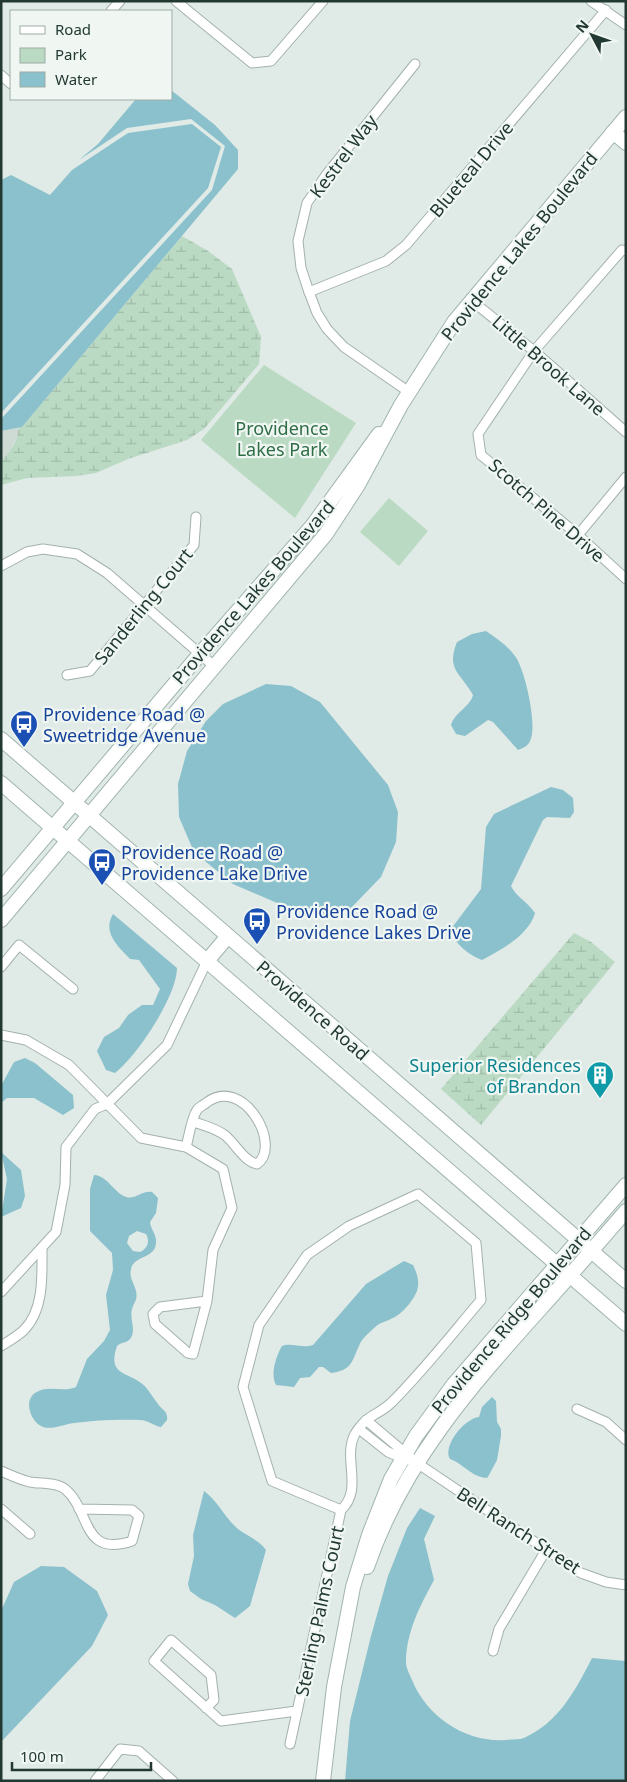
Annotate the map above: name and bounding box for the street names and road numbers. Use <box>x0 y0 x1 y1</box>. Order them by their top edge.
street label: Kestrel Way <box>304 109 383 203</box>
street label: Blueteal Drive <box>424 116 518 222</box>
street label: Providence Lakes Boulevard <box>435 147 603 345</box>
street label: Little Brook Lane <box>487 309 611 421</box>
street label: Scotch Pine Drive <box>484 453 610 567</box>
street label: Providence Lakes Boulevard <box>166 495 340 689</box>
street label: Sanderling Court <box>89 542 198 669</box>
street label: Providence Road <box>252 955 374 1065</box>
street label: Providence Ridge Boulevard <box>426 1222 596 1418</box>
street label: Bell Ranch Street <box>453 1481 586 1579</box>
street label: Sterling Palms Court <box>289 1523 349 1698</box>

